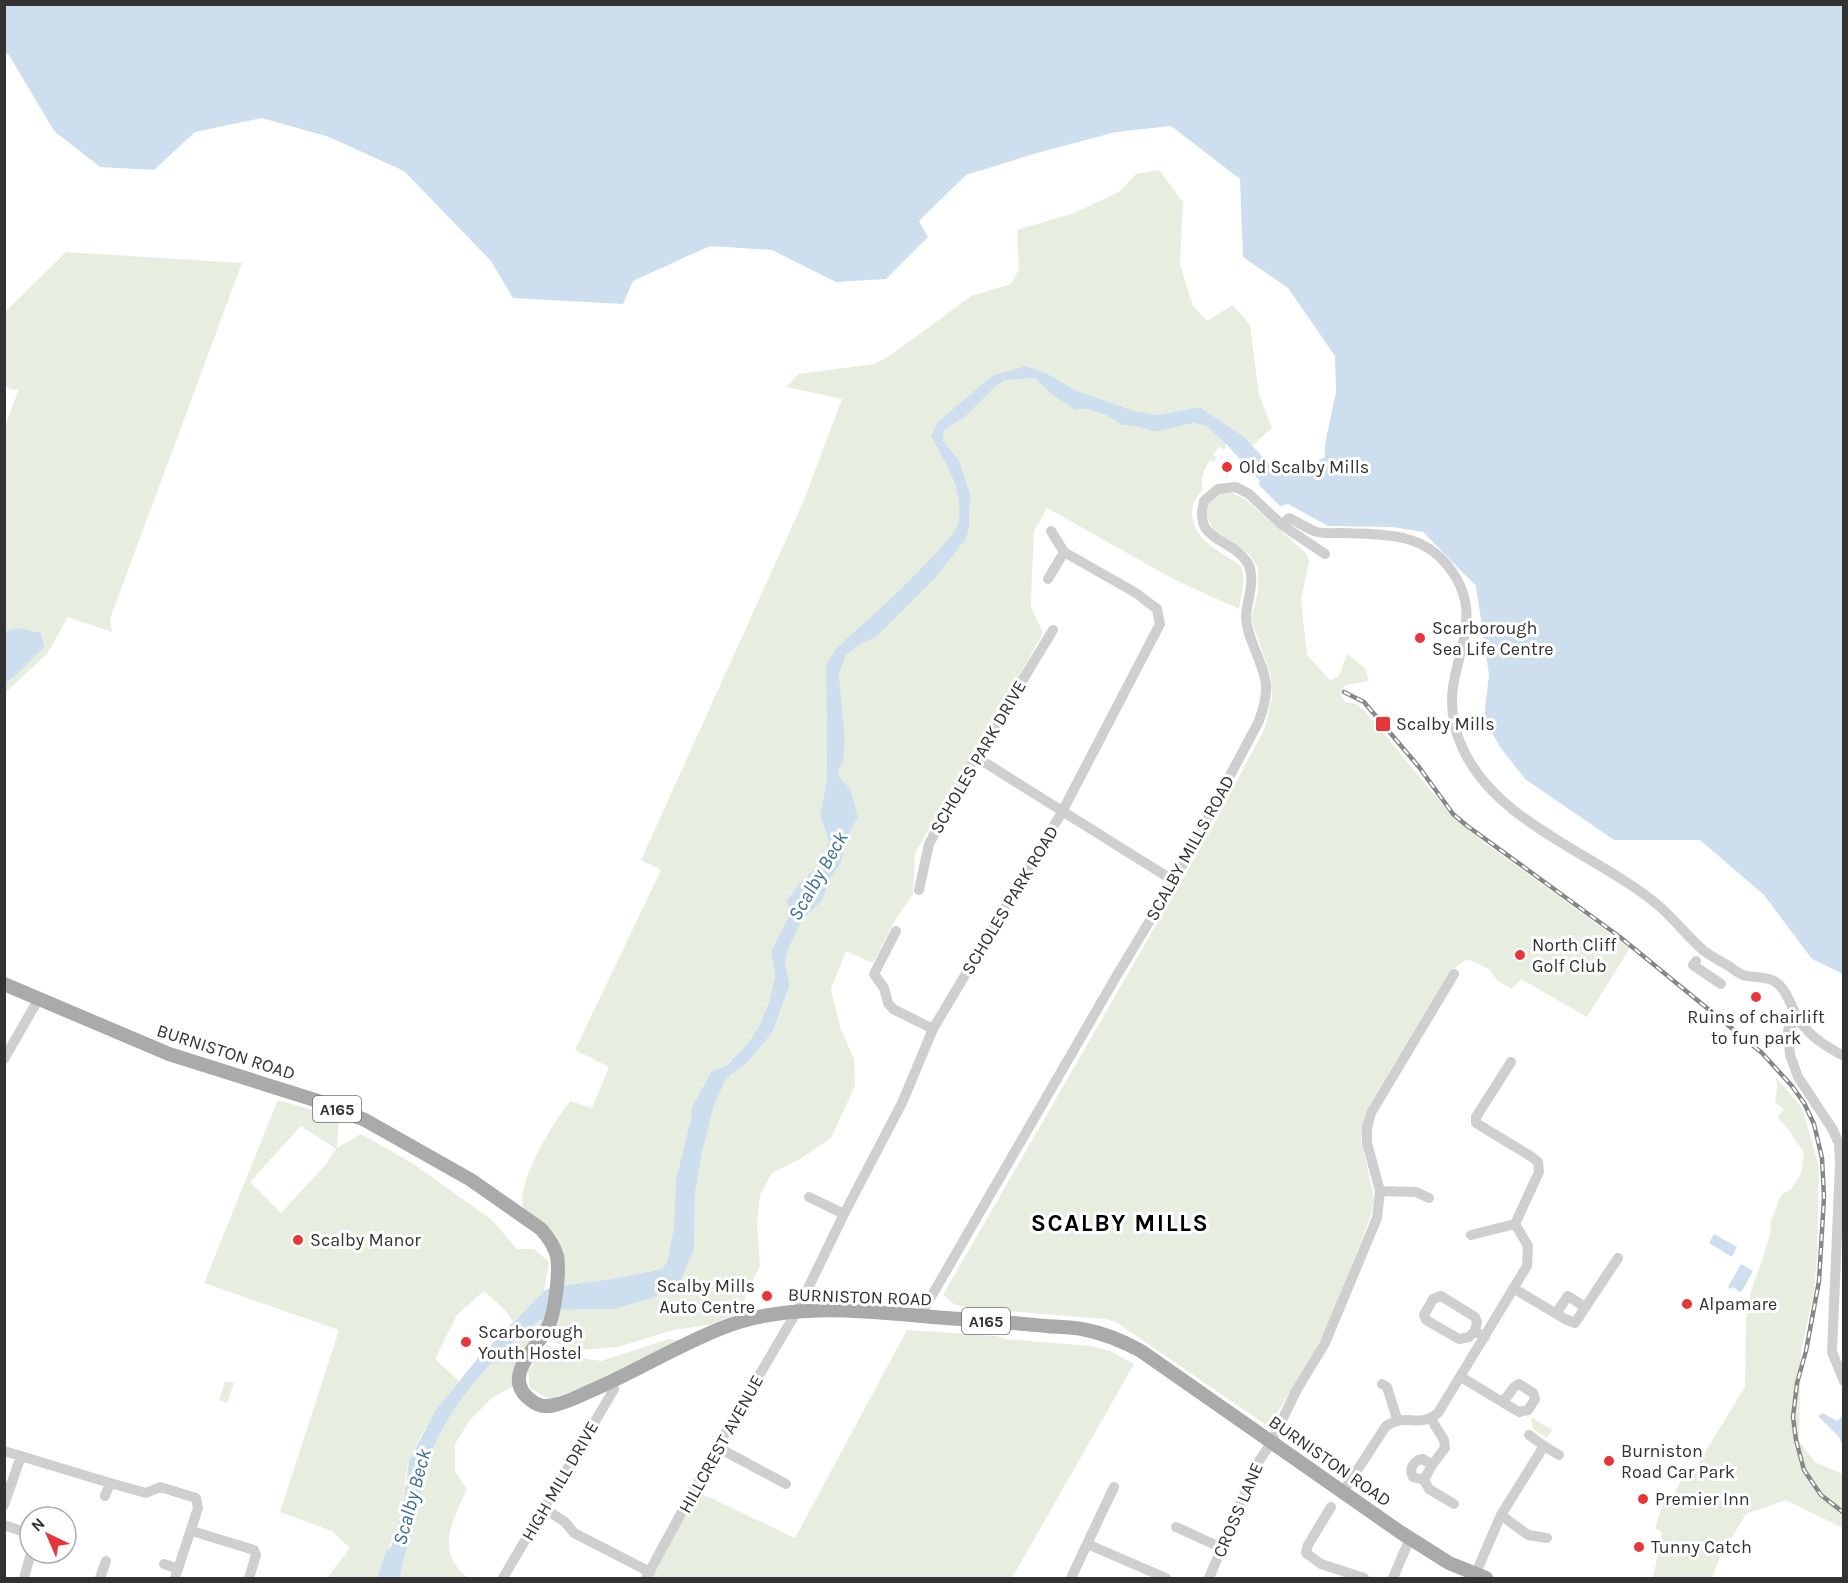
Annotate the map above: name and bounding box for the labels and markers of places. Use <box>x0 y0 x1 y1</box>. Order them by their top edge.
place label: Old Scalby Mills <box>1239 456 1369 478</box>
marker: Old Scalby Mills <box>1220 460 1234 474</box>
place label: Scarborough Sea Life Centre <box>1432 617 1553 660</box>
marker: Scarborough Sea Life Centre <box>1413 631 1427 645</box>
place label: Scalby Mills <box>1396 713 1495 735</box>
marker: Scalby Mills <box>1374 715 1392 733</box>
place label: North Cliff Golf Club <box>1532 934 1617 977</box>
marker: North Cliff Golf Club <box>1513 948 1527 962</box>
marker: Ruins of chairlift to fun park <box>1749 990 1763 1004</box>
place label: Ruins of chairlift to fun park <box>1687 1006 1825 1049</box>
place label: Scalby Manor <box>310 1229 421 1251</box>
marker: Scalby Manor <box>291 1233 305 1247</box>
place label: Scalby Mills Auto Centre <box>656 1275 755 1318</box>
marker: Scalby Mills Auto Centre <box>760 1289 774 1303</box>
place label: Alpamare <box>1699 1293 1777 1315</box>
marker: Alpamare <box>1680 1297 1694 1311</box>
place label: Scarborough Youth Hostel <box>478 1321 583 1364</box>
marker: Scarborough Youth Hostel <box>459 1335 473 1349</box>
place label: Burniston Road Car Park <box>1621 1440 1735 1483</box>
marker: Burniston Road Car Park <box>1602 1454 1616 1468</box>
place label: Premier Inn <box>1655 1488 1750 1510</box>
marker: Premier Inn <box>1636 1492 1650 1506</box>
place label: Tunny Catch <box>1651 1536 1752 1558</box>
marker: Tunny Catch <box>1632 1540 1646 1554</box>

